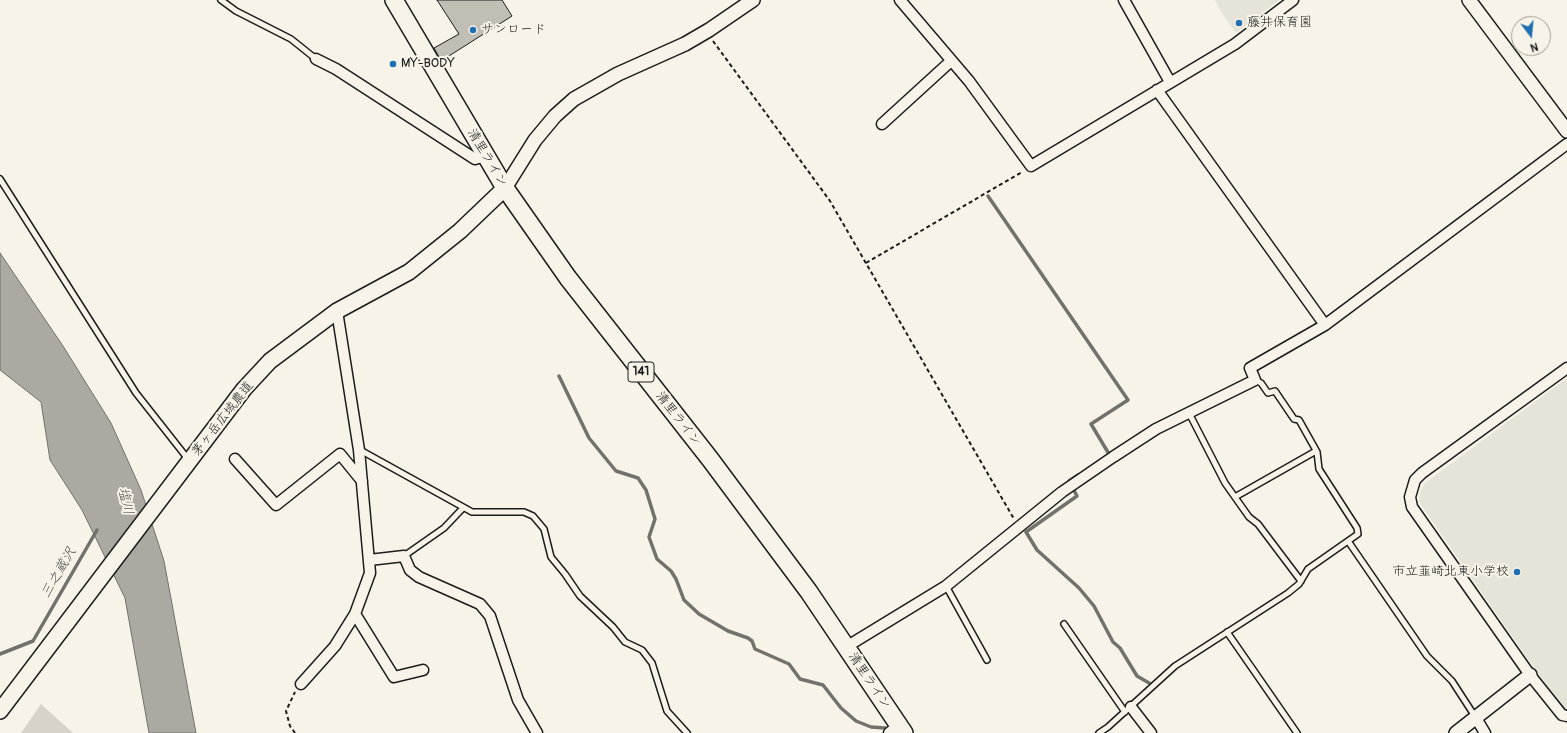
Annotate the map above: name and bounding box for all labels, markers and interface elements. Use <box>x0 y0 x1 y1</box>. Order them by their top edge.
place label: 藤井保育園 <box>1247 15 1312 31</box>
north arrow <box>1511 16 1551 56</box>
marker: 藤井保育園 <box>1234 18 1244 28</box>
place label: サンロード <box>481 22 546 38</box>
marker: サンロード <box>468 25 478 35</box>
text: N <box>1529 40 1540 54</box>
place label: MY-BODY <box>401 56 455 72</box>
marker: MY-BODY <box>388 59 398 69</box>
street label: 清里ライン <box>464 126 510 190</box>
road number: 141 <box>628 362 654 382</box>
street label: 茅ヶ岳広域農道 <box>189 378 257 460</box>
street label: 清里ライン <box>652 389 704 449</box>
water label: 塩川 <box>114 485 136 517</box>
water label: 三之蔵沢 <box>38 545 80 601</box>
place label: 市立韮崎北東小学校 <box>1392 564 1509 580</box>
marker: 市立韮崎北東小学校 <box>1512 567 1522 577</box>
street label: 清里ライン <box>844 650 894 712</box>

